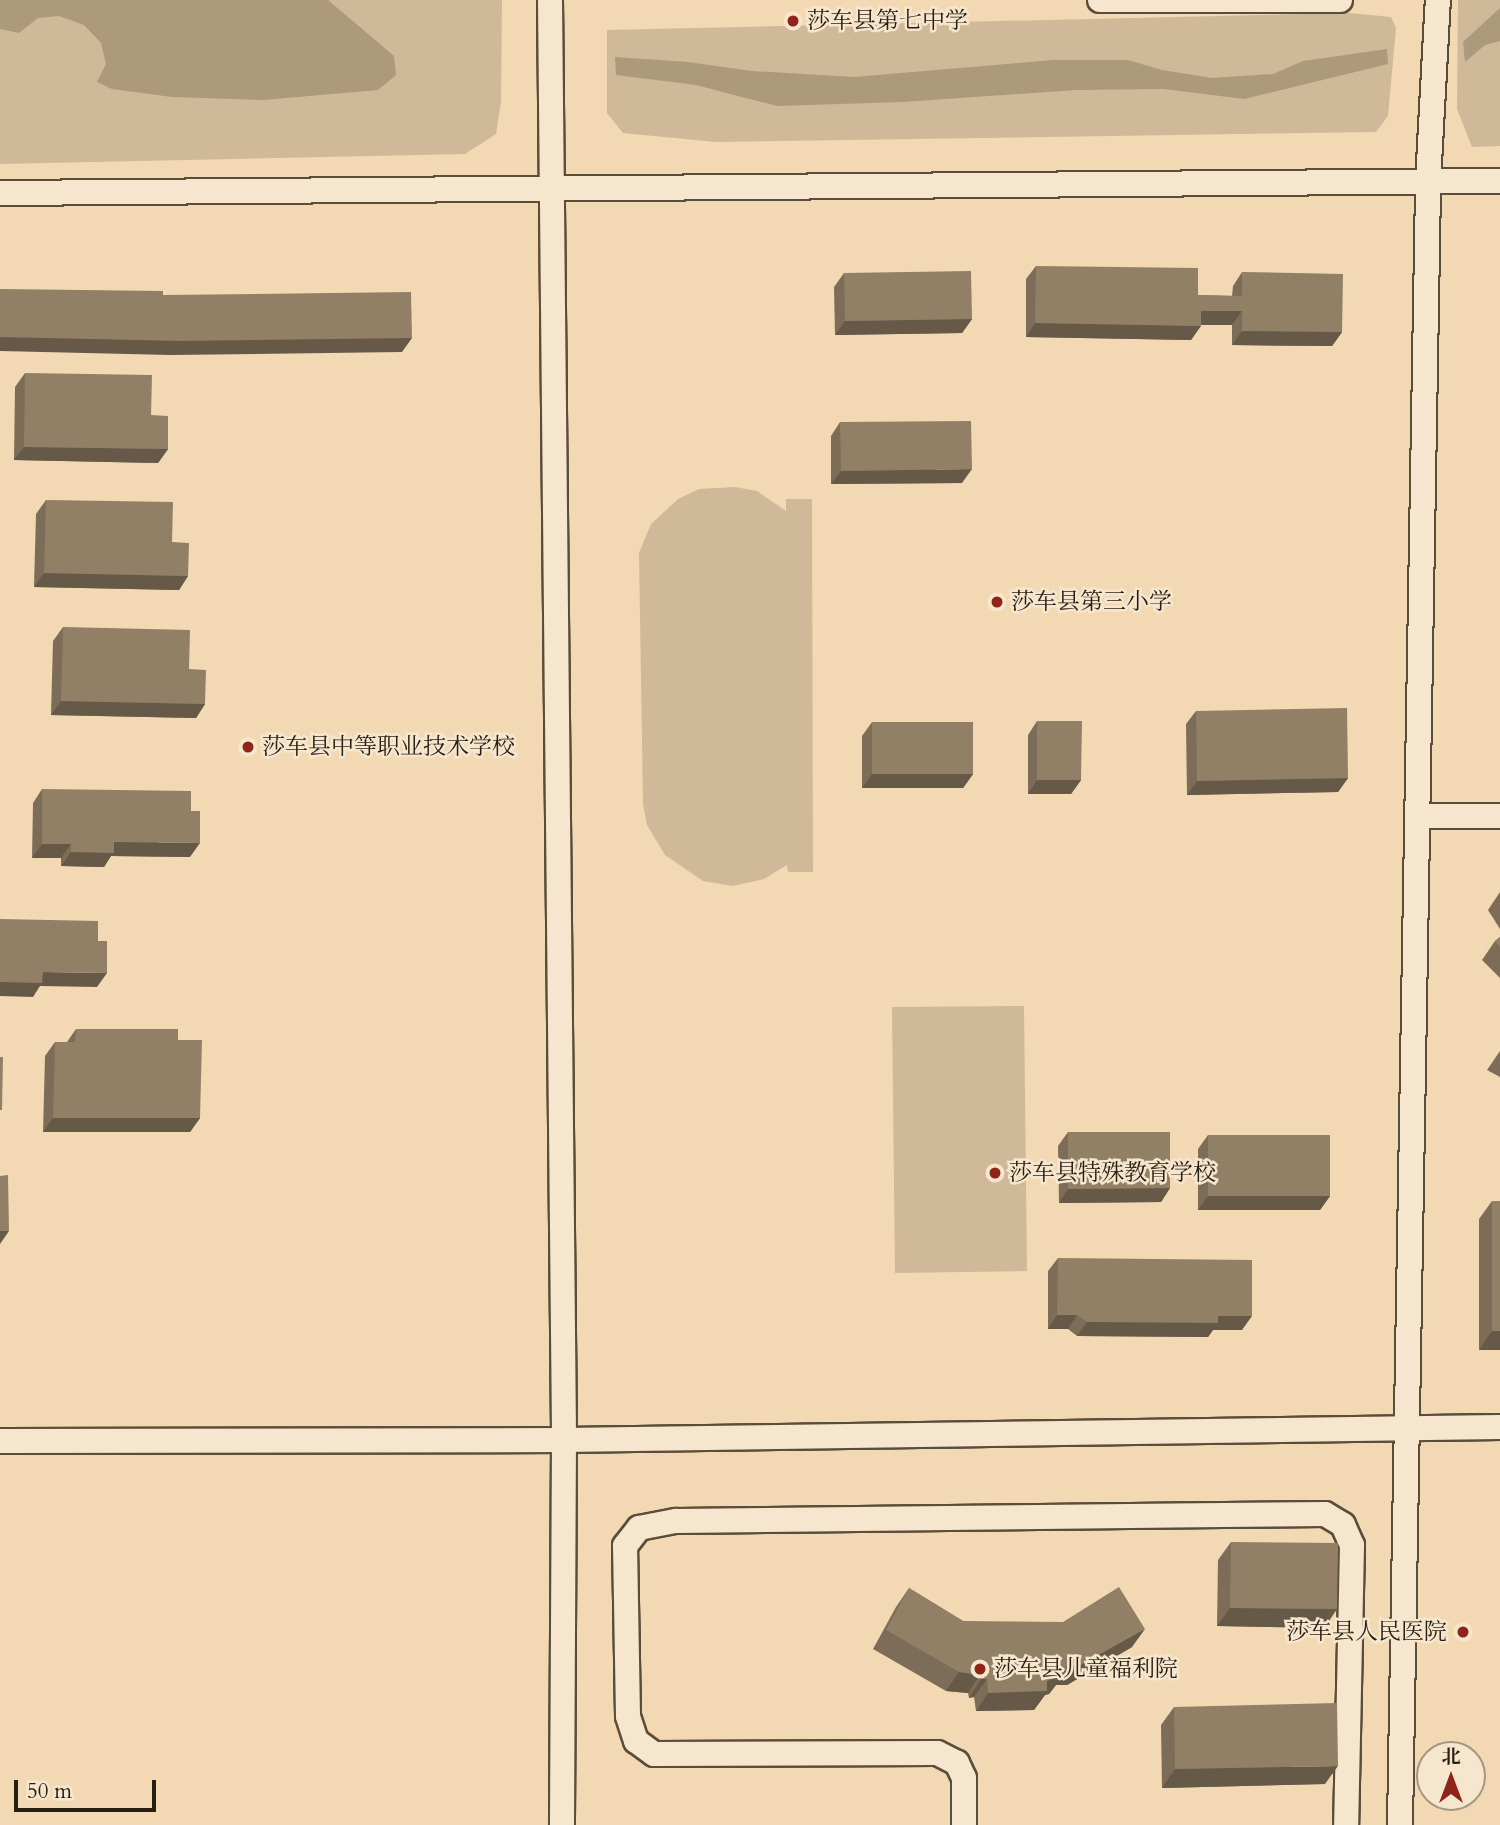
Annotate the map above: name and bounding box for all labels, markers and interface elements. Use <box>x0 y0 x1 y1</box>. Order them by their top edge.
place label: 莎车县第七中学 <box>807 7 968 35</box>
marker: 莎车县第七中学 <box>785 13 801 29</box>
place label: 莎车县第三小学 <box>1011 588 1172 616</box>
marker: 莎车县第三小学 <box>989 594 1005 610</box>
place label: 莎车县中等职业技术学校 <box>262 733 515 761</box>
marker: 莎车县中等职业技术学校 <box>240 739 256 755</box>
place label: 莎车县特殊教育学校 <box>1009 1159 1216 1187</box>
marker: 莎车县特殊教育学校 <box>987 1165 1003 1181</box>
place label: 莎车县人民医院 <box>1286 1618 1447 1646</box>
marker: 莎车县人民医院 <box>1453 1622 1473 1642</box>
place label: 莎车县儿童福利院 <box>994 1655 1178 1683</box>
marker: 莎车县儿童福利院 <box>972 1661 988 1677</box>
north arrow <box>1416 1741 1486 1811</box>
text: 北 <box>1441 1744 1461 1770</box>
scale bar <box>18 1766 159 1810</box>
text: 50 m <box>27 1777 72 1806</box>

